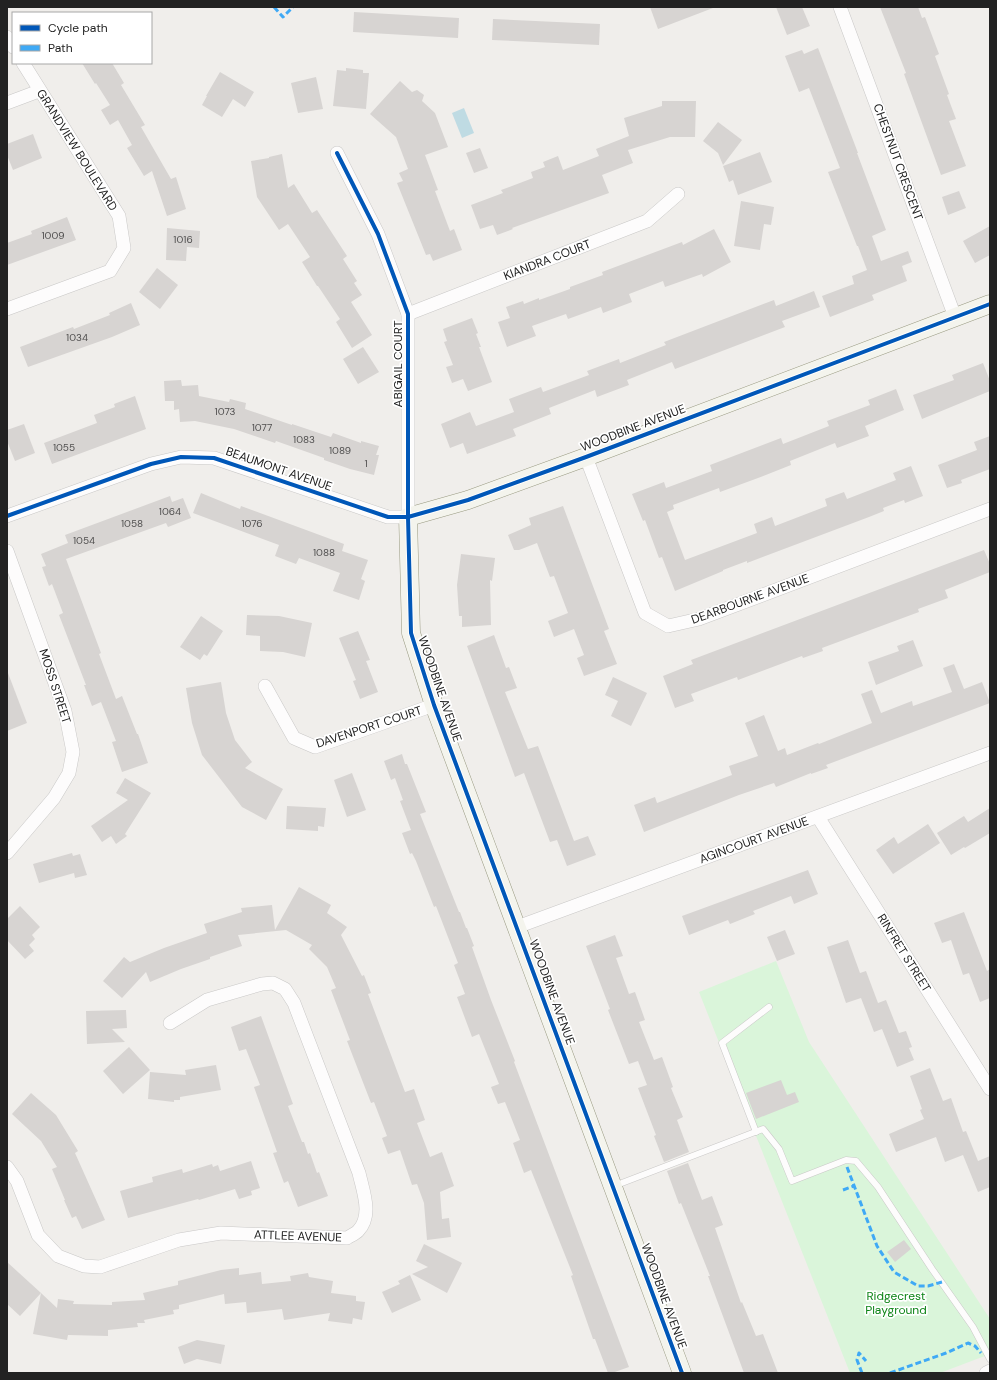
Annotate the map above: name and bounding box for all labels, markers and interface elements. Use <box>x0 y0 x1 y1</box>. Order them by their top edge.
legend <box>12 12 152 64</box>
text: Cycle path <box>48 20 108 36</box>
text: Path <box>48 40 73 56</box>
street label: GRANDVIEW BOULEVARD <box>33 86 121 214</box>
street label: CHESTNUT CRESCENT <box>869 101 927 223</box>
house number: 1009 <box>41 229 65 242</box>
house number: 1016 <box>173 233 193 246</box>
street label: KIANDRA COURT <box>501 236 593 284</box>
street label: ABIGAIL COURT <box>390 320 406 408</box>
house number: 1034 <box>66 331 88 344</box>
street label: WOODBINE AVENUE <box>578 401 688 455</box>
house number: 1073 <box>215 405 235 418</box>
house number: 1077 <box>252 421 272 434</box>
house number: 1083 <box>293 433 315 446</box>
house number: 1055 <box>53 441 75 454</box>
street label: BEAUMONT AVENUE <box>224 443 335 495</box>
house number: 1089 <box>329 444 351 457</box>
house number: 1 <box>364 457 368 470</box>
house number: 1064 <box>159 505 181 518</box>
house number: 1058 <box>121 517 143 530</box>
house number: 1076 <box>241 517 263 530</box>
house number: 1054 <box>73 534 95 547</box>
house number: 1088 <box>313 546 335 559</box>
street label: DEARBOURNE AVENUE <box>689 570 811 628</box>
street label: WOODBINE AVENUE <box>414 634 466 744</box>
street label: MOSS STREET <box>35 647 75 726</box>
street label: DAVENPORT COURT <box>314 702 424 752</box>
street label: AGINCOURT AVENUE <box>697 813 811 867</box>
street label: RINFRET STREET <box>874 911 935 995</box>
street label: WOODBINE AVENUE <box>525 937 579 1047</box>
street label: ATTLEE AVENUE <box>254 1226 343 1246</box>
street label: WOODBINE AVENUE <box>637 1241 691 1351</box>
park label: Ridgecrest Playground <box>865 1288 927 1318</box>

